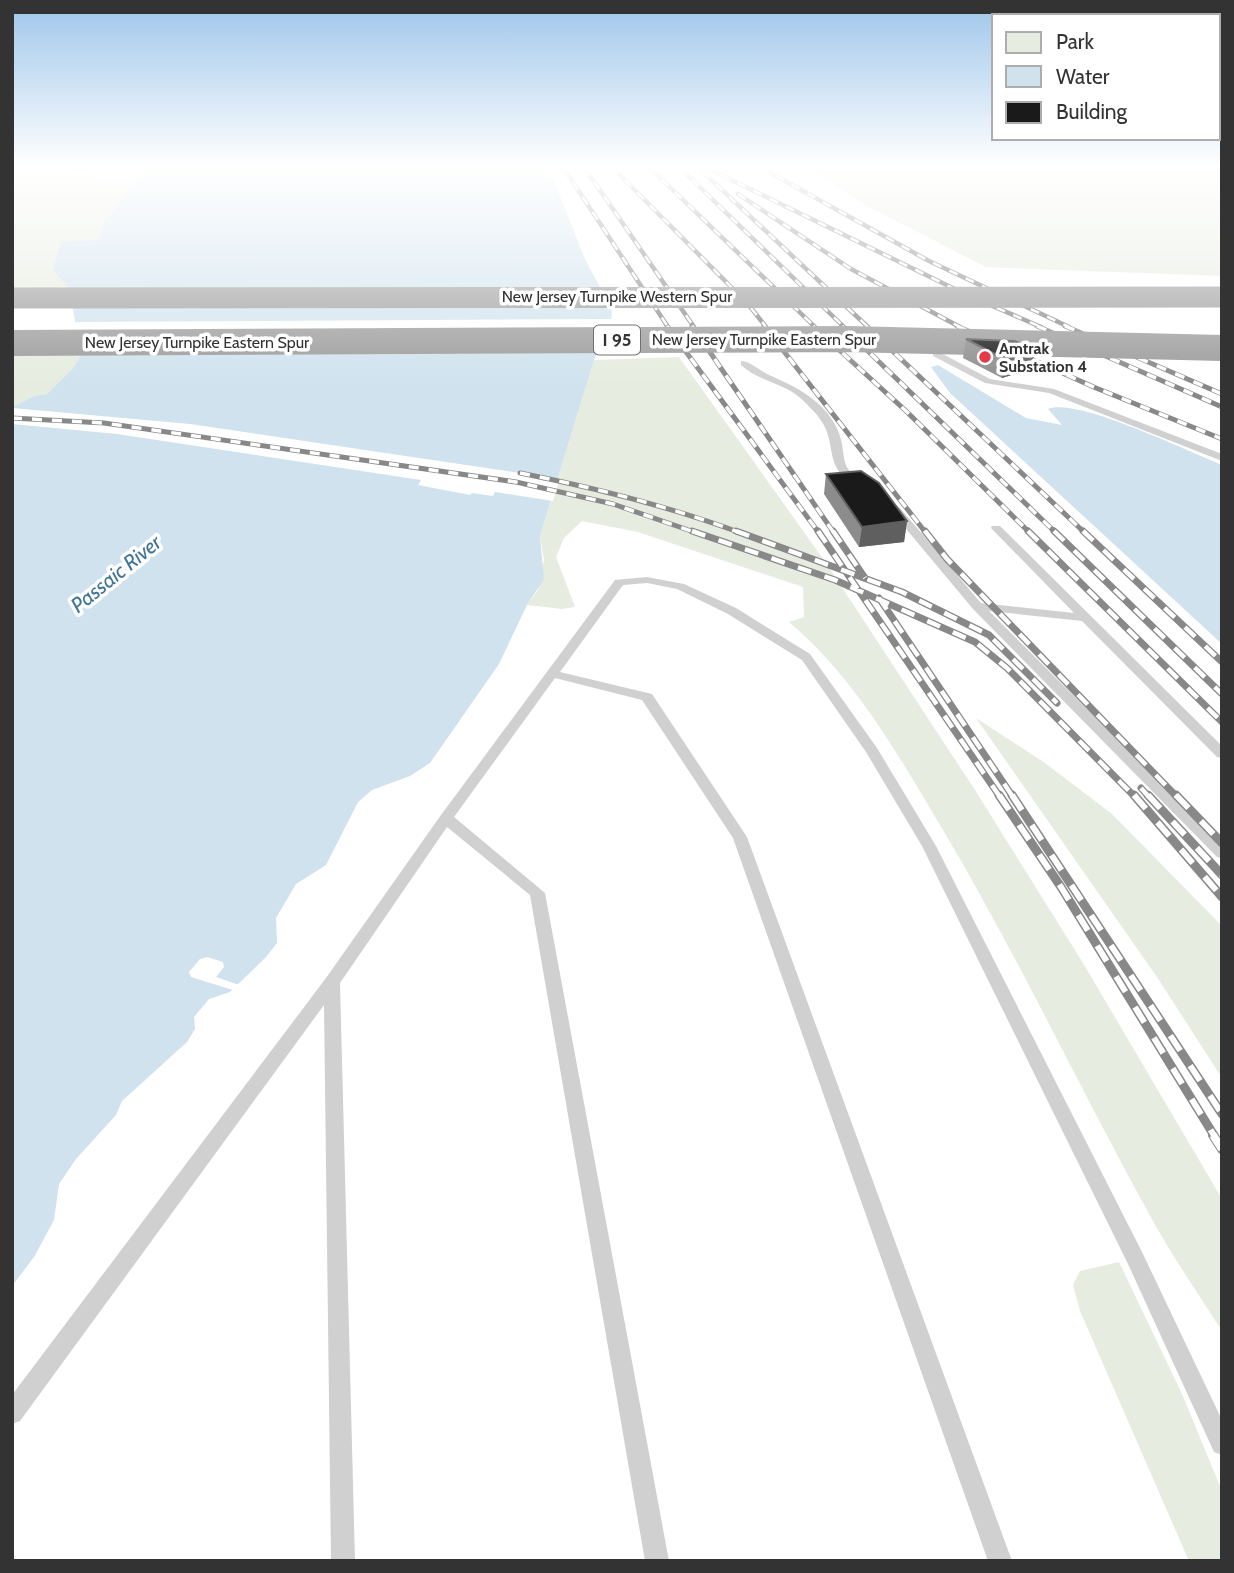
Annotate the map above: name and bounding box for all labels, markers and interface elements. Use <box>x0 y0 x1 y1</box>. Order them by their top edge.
legend <box>992 14 1220 140</box>
text: Park <box>1056 29 1094 54</box>
text: Water <box>1056 64 1110 89</box>
text: Building <box>1056 99 1128 124</box>
street label: New Jersey Turnpike Western Spur <box>502 287 733 306</box>
road number: I 95 <box>594 326 640 354</box>
street label: New Jersey Turnpike Eastern Spur <box>652 330 877 349</box>
street label: New Jersey Turnpike Eastern Spur <box>85 333 310 352</box>
place label: Amtrak Substation 4 <box>999 339 1087 376</box>
marker: Amtrak Substation 4 <box>977 349 993 365</box>
water label: Passaic River <box>65 529 167 618</box>

